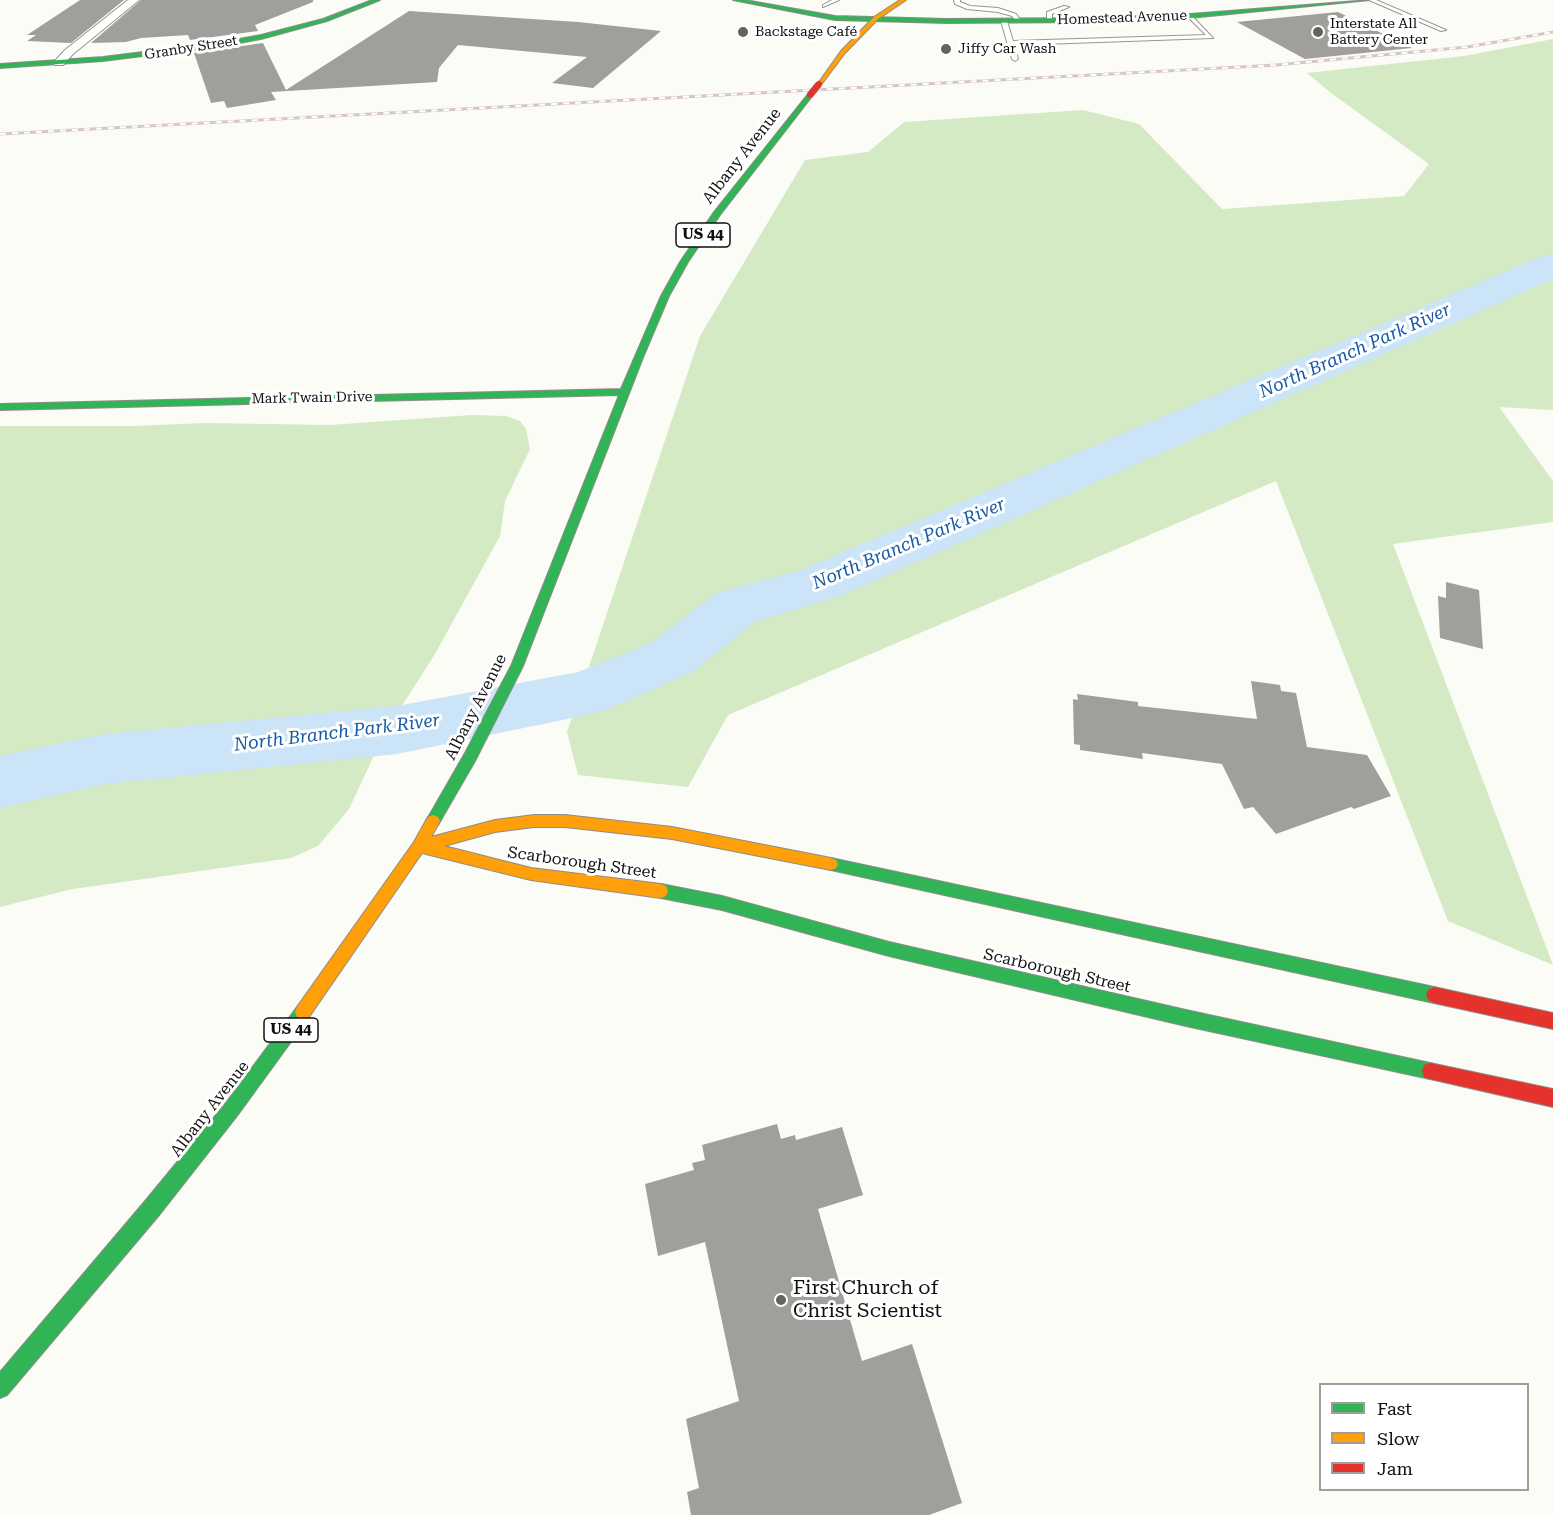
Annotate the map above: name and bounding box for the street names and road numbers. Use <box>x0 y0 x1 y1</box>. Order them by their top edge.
street label: Homestead Avenue <box>1057 7 1187 29</box>
street label: Granby Street <box>143 32 239 64</box>
street label: Albany Avenue <box>699 104 785 208</box>
road number: US 44 <box>676 223 730 247</box>
street label: Mark Twain Drive <box>251 389 373 407</box>
street label: Albany Avenue <box>441 651 511 763</box>
street label: Scarborough Street <box>506 843 658 883</box>
street label: Scarborough Street <box>982 945 1132 997</box>
road number: US 44 <box>264 1018 318 1042</box>
street label: Albany Avenue <box>167 1057 253 1161</box>

